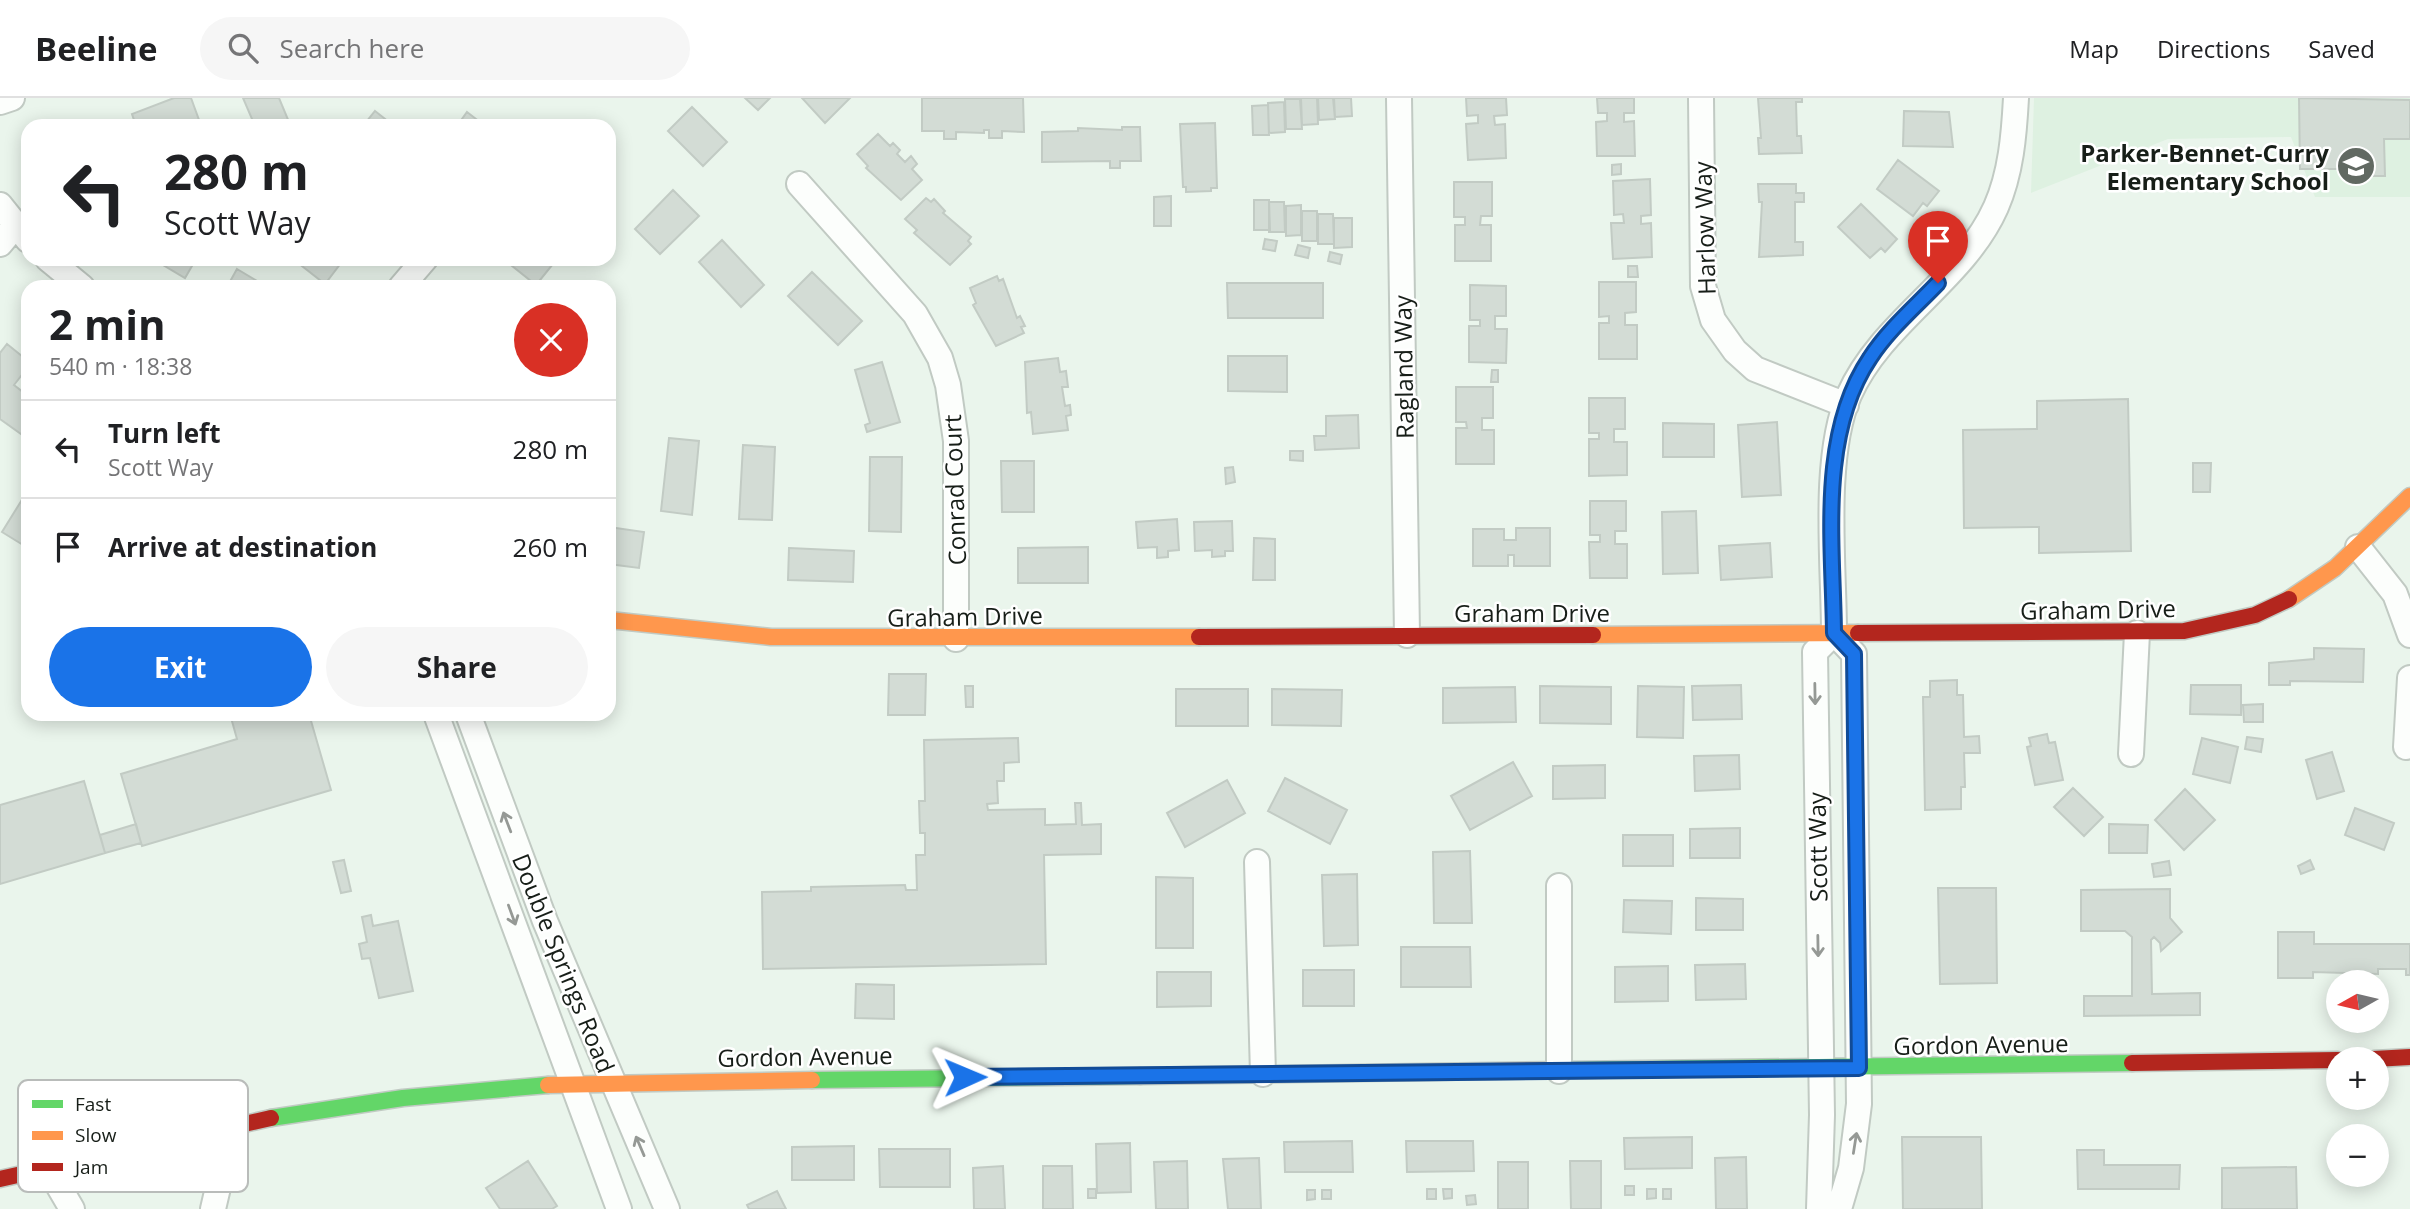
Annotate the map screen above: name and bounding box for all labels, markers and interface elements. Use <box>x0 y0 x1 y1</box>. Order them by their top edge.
search box <box>200 17 690 80</box>
text: Beeline <box>35 26 158 71</box>
icon: search <box>224 29 262 67</box>
text: Search here <box>280 30 424 66</box>
text: Map <box>2069 32 2119 65</box>
text: Directions <box>2157 32 2270 65</box>
text: Saved <box>2308 32 2375 65</box>
place label: Parker-Bennet-Curry Elementary School <box>2080 136 2329 197</box>
text: 280 m <box>164 138 309 204</box>
school or university icon: Parker-Bennet-Curry Elementary School <box>2335 145 2377 187</box>
icon: left <box>49 147 140 238</box>
street label: Harlow Way <box>1685 160 1723 295</box>
text: Scott Way <box>164 201 311 244</box>
pin <box>1908 211 1968 283</box>
icon: arrive <box>1919 222 1957 260</box>
street label: Ragland Way <box>1385 294 1421 439</box>
text: 2 min <box>49 295 166 352</box>
button: close <box>514 303 588 377</box>
text: 540 m · 18:38 <box>49 350 192 382</box>
street label: Conrad Court <box>935 414 973 566</box>
text: Turn left <box>108 415 220 451</box>
icon: left <box>49 430 87 468</box>
text: 280 m <box>513 431 588 467</box>
text: Scott Way <box>108 451 213 483</box>
icon: arrive <box>49 528 87 566</box>
text: Arrive at destination <box>108 529 377 565</box>
text: 260 m <box>513 529 588 565</box>
street label: Graham Drive <box>2020 591 2176 627</box>
street label: Graham Drive <box>1454 596 1610 629</box>
street label: Graham Drive <box>887 598 1043 634</box>
button: Exit <box>49 627 312 707</box>
button: Share <box>326 627 588 707</box>
one-way arrow <box>1808 682 1822 705</box>
street label: Scott Way <box>1800 791 1834 902</box>
one-way arrow <box>500 812 513 834</box>
street label: Double Springs Road <box>505 849 623 1077</box>
one-way arrow <box>506 904 519 926</box>
one-way arrow <box>1811 934 1825 957</box>
north arrow <box>2326 970 2389 1032</box>
map controls <box>2326 970 2389 1187</box>
street label: Gordon Avenue <box>1893 1026 2069 1062</box>
street label: Gordon Avenue <box>717 1038 893 1074</box>
position arrow <box>928 1040 1002 1114</box>
button: + <box>2326 1047 2389 1110</box>
legend <box>18 1080 248 1192</box>
text: Fast <box>75 1091 111 1117</box>
text: Slow <box>75 1122 117 1148</box>
button: − <box>2326 1124 2389 1187</box>
one-way arrow <box>1849 1132 1862 1155</box>
one-way arrow <box>633 1136 646 1157</box>
text: Jam <box>73 1154 108 1180</box>

